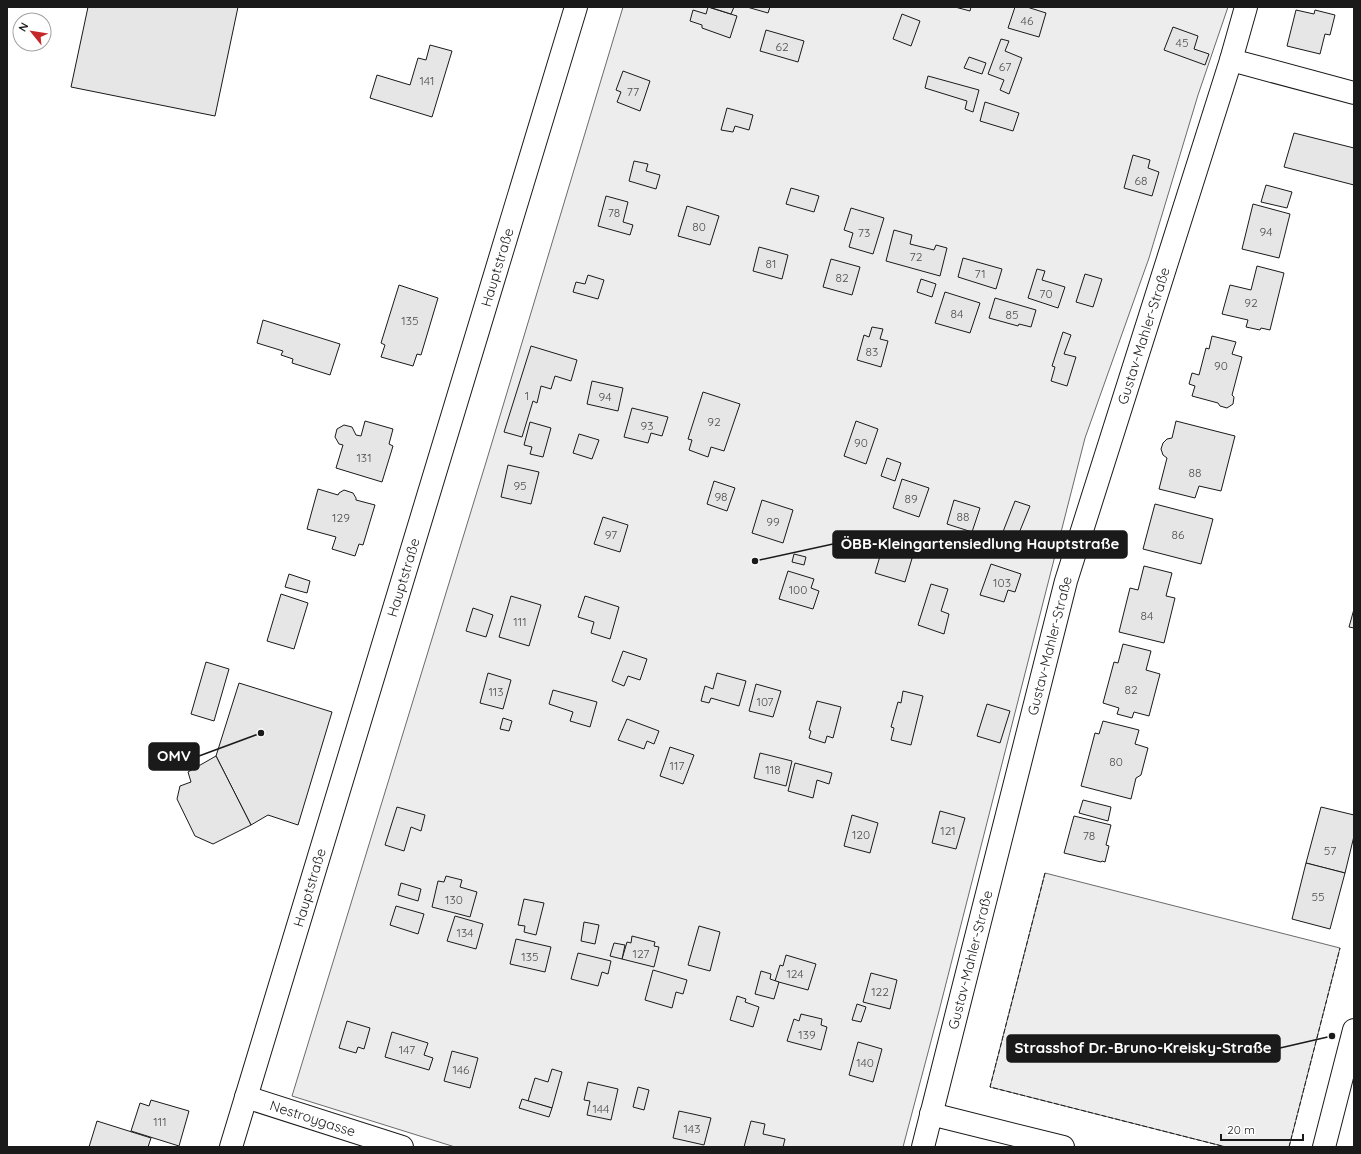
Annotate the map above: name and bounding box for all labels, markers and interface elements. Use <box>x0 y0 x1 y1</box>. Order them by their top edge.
north arrow <box>12 12 52 52</box>
house number: 46 <box>1021 13 1034 28</box>
text: N <box>15 20 31 34</box>
house number: 45 <box>1176 35 1188 50</box>
house number: 62 <box>775 39 789 54</box>
house number: 67 <box>999 59 1011 74</box>
house number: 141 <box>420 73 434 88</box>
house number: 77 <box>627 84 639 99</box>
house number: 68 <box>1135 173 1147 188</box>
house number: 78 <box>608 205 620 220</box>
house number: 80 <box>692 219 706 234</box>
house number: 94 <box>1259 224 1273 239</box>
house number: 73 <box>858 225 870 240</box>
street label: Hauptstraße <box>477 226 518 309</box>
house number: 72 <box>910 249 923 264</box>
house number: 81 <box>766 256 776 271</box>
street label: Gustav-Mahler-Straße <box>1114 265 1174 407</box>
house number: 71 <box>974 266 986 281</box>
house number: 82 <box>835 270 849 285</box>
house number: 70 <box>1039 286 1053 301</box>
house number: 92 <box>1244 295 1258 310</box>
house number: 84 <box>951 306 963 321</box>
house number: 85 <box>1005 307 1019 322</box>
house number: 135 <box>401 313 419 328</box>
house number: 83 <box>866 344 878 359</box>
house number: 90 <box>1214 358 1228 373</box>
house number: 1 <box>525 388 529 403</box>
house number: 94 <box>598 389 612 404</box>
house number: 92 <box>707 414 721 429</box>
house number: 93 <box>641 418 653 433</box>
house number: 90 <box>854 435 868 450</box>
house number: 131 <box>356 450 372 465</box>
house number: 88 <box>1189 465 1201 480</box>
house number: 95 <box>513 478 527 493</box>
house number: 98 <box>714 489 728 504</box>
house number: 89 <box>904 491 918 506</box>
house number: 88 <box>957 509 969 524</box>
house number: 129 <box>332 510 350 525</box>
house number: 99 <box>766 514 780 529</box>
house number: 97 <box>605 527 617 542</box>
house number: 86 <box>1172 527 1185 542</box>
callout: ÖBB-Kleingartensiedlung Hauptstraße <box>833 531 1127 558</box>
text: ÖBB-Kleingartensiedlung Hauptstraße <box>841 534 1119 553</box>
street label: Hauptstraße <box>383 536 424 619</box>
street label: Gustav-Mahler-Straße <box>1023 574 1076 717</box>
house number: 103 <box>993 575 1011 590</box>
house number: 100 <box>789 582 807 597</box>
house number: 84 <box>1141 608 1153 623</box>
house number: 111 <box>513 614 527 629</box>
house number: 82 <box>1124 682 1138 697</box>
house number: 113 <box>488 684 504 699</box>
house number: 107 <box>756 694 774 709</box>
callout: OMV <box>149 743 199 770</box>
text: OMV <box>157 746 191 765</box>
house number: 80 <box>1109 754 1123 769</box>
house number: 117 <box>669 758 685 773</box>
house number: 118 <box>765 762 781 777</box>
house number: 121 <box>940 823 956 838</box>
house number: 120 <box>852 827 870 842</box>
house number: 78 <box>1083 828 1095 843</box>
house number: 57 <box>1324 843 1336 858</box>
street label: Hauptstraße <box>289 846 330 929</box>
street label: Gustav-Mahler-Straße <box>944 888 997 1031</box>
house number: 55 <box>1311 889 1325 904</box>
house number: 130 <box>445 892 463 907</box>
house number: 134 <box>456 925 474 940</box>
house number: 127 <box>632 946 650 961</box>
house number: 135 <box>521 949 539 964</box>
house number: 124 <box>786 966 804 981</box>
house number: 122 <box>871 984 889 999</box>
house number: 139 <box>798 1027 816 1042</box>
callout: Strasshof Dr.-Bruno-Kreisky-Straße <box>1007 1035 1280 1062</box>
text: Strasshof Dr.-Bruno-Kreisky-Straße <box>1014 1038 1272 1057</box>
house number: 147 <box>399 1042 415 1057</box>
house number: 140 <box>856 1055 874 1070</box>
house number: 146 <box>452 1062 470 1077</box>
street label: Nestroygasse <box>268 1096 358 1141</box>
house number: 144 <box>593 1101 609 1116</box>
house number: 111 <box>153 1114 167 1129</box>
scale bar <box>1221 1116 1303 1142</box>
house number: 143 <box>684 1121 700 1136</box>
text: 20 m <box>1227 1122 1255 1137</box>

